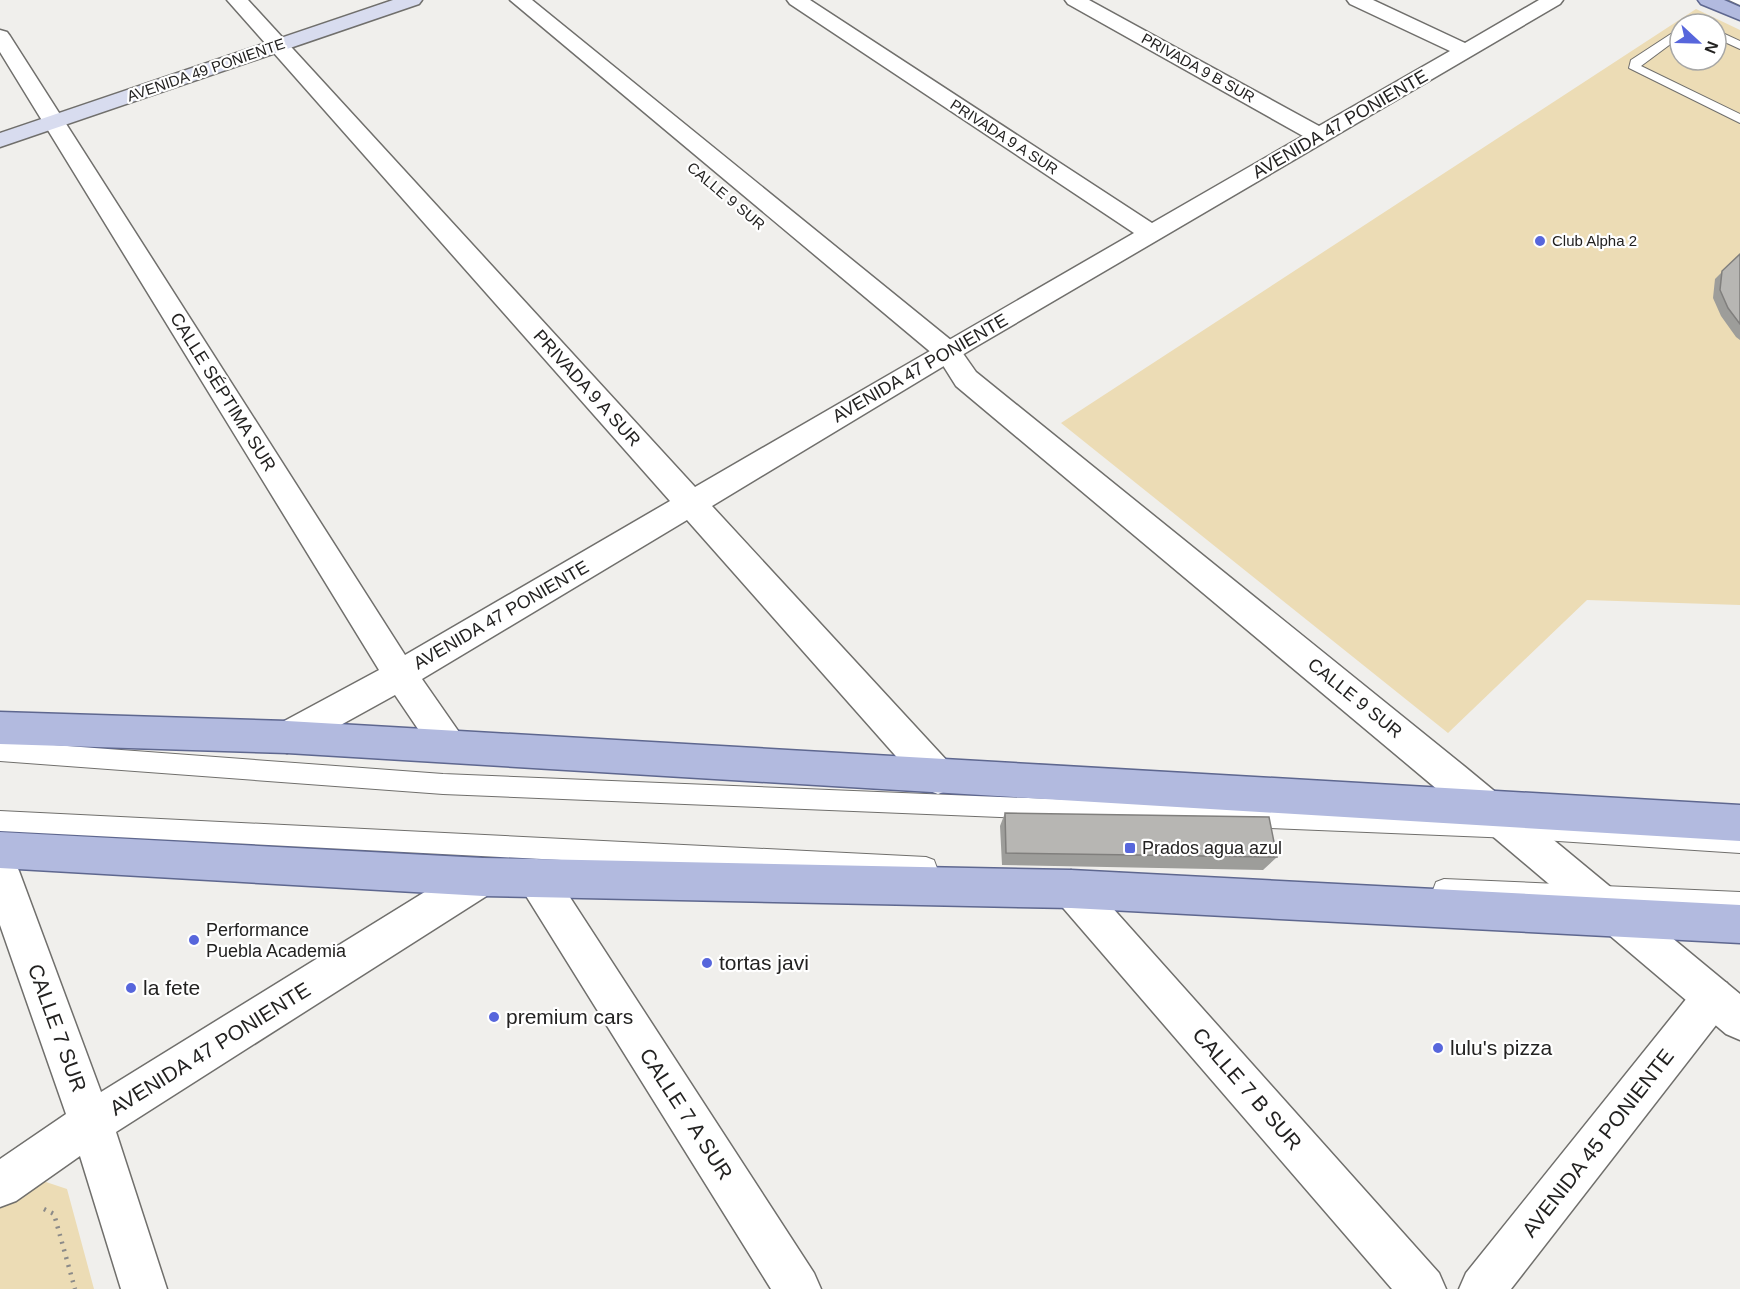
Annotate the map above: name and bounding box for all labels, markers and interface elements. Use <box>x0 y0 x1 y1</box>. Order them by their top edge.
north arrow <box>1668 12 1728 72</box>
street label: PRIVADA 9 B SUR <box>1139 29 1258 106</box>
street label: AVENIDA 49 PONIENTE <box>125 35 287 105</box>
text: N <box>1701 39 1721 56</box>
street label: AVENIDA 47 PONIENTE <box>1249 66 1431 182</box>
street label: PRIVADA 9 A SUR <box>947 95 1061 178</box>
street label: CALLE 9 SUR <box>684 158 769 233</box>
place label: Club Alpha 2 <box>1552 232 1637 249</box>
marker: Club Alpha 2 <box>1533 234 1547 248</box>
street label: CALLE SÉPTIMA SUR <box>166 309 280 475</box>
street label: AVENIDA 47 PONIENTE <box>829 310 1011 426</box>
street label: PRIVADA 9 A SUR <box>529 326 645 450</box>
street label: AVENIDA 47 PONIENTE <box>410 557 592 673</box>
street label: CALLE 9 SUR <box>1304 654 1406 742</box>
place label: Prados agua azul <box>1142 838 1282 858</box>
marker: Prados agua azul <box>1123 841 1137 855</box>
place label: Performance Puebla Academia <box>206 920 347 961</box>
marker: Performance Puebla Academia <box>187 933 201 947</box>
place label: tortas javi <box>719 951 809 974</box>
marker: tortas javi <box>700 956 714 970</box>
street label: CALLE 7 SUR <box>24 961 91 1095</box>
place label: la fete <box>143 976 200 999</box>
street label: AVENIDA 47 PONIENTE <box>105 977 314 1120</box>
marker: la fete <box>124 981 138 995</box>
place label: premium cars <box>506 1005 633 1028</box>
marker: premium cars <box>487 1010 501 1024</box>
street label: CALLE 7 B SUR <box>1188 1023 1307 1154</box>
place label: lulu's pizza <box>1450 1036 1552 1059</box>
marker: lulu's pizza <box>1431 1041 1445 1055</box>
street label: CALLE 7 A SUR <box>635 1044 737 1184</box>
street label: AVENIDA 45 PONIENTE <box>1517 1044 1678 1241</box>

